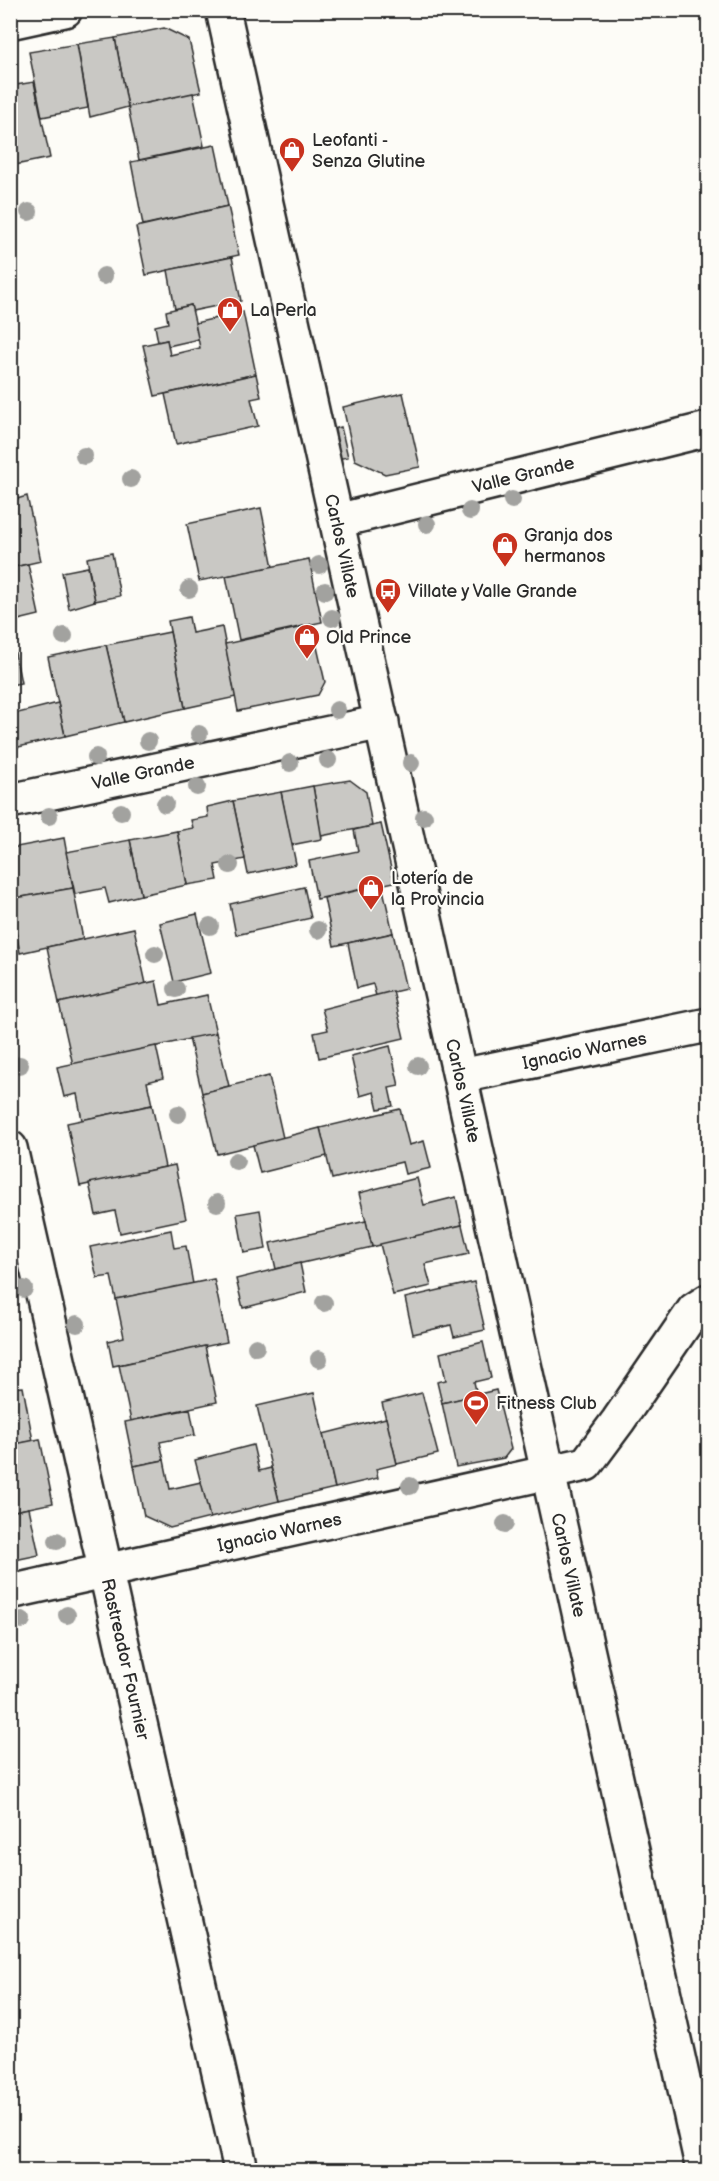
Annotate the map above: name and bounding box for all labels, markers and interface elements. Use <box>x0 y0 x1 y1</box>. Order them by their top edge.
place label: Leofanti - Senza Glutine <box>312 130 426 172</box>
shop icon: Leofanti - Senza Glutine <box>277 135 307 173</box>
shop icon: La Perla <box>215 295 245 333</box>
place label: La Perla <box>250 300 317 321</box>
street label: Valle Grande <box>470 452 577 498</box>
street label: Carlos Villate <box>320 492 363 600</box>
place label: Granja dos hermanos <box>524 525 613 567</box>
shop icon: Granja dos hermanos <box>490 530 520 568</box>
bus stop icon: Villate y Valle Grande <box>373 576 403 614</box>
place label: Villate y Valle Grande <box>408 581 577 602</box>
shop icon: Old Prince <box>292 622 322 660</box>
place label: Old Prince <box>326 627 412 648</box>
street label: Valle Grande <box>90 752 197 794</box>
place label: Lotería de la Provincia <box>391 868 485 910</box>
shop icon: Lotería de la Provincia <box>356 873 386 911</box>
street label: Ignacio Warnes <box>520 1028 649 1074</box>
street label: Carlos Villate <box>441 1037 484 1145</box>
sports icon: Fitness Club <box>461 1388 491 1426</box>
place label: Fitness Club <box>496 1393 597 1414</box>
street label: Ignacio Warnes <box>216 1509 344 1557</box>
street label: Carlos Villate <box>546 1511 590 1620</box>
street label: Rastreador Fournier <box>97 1577 154 1742</box>

